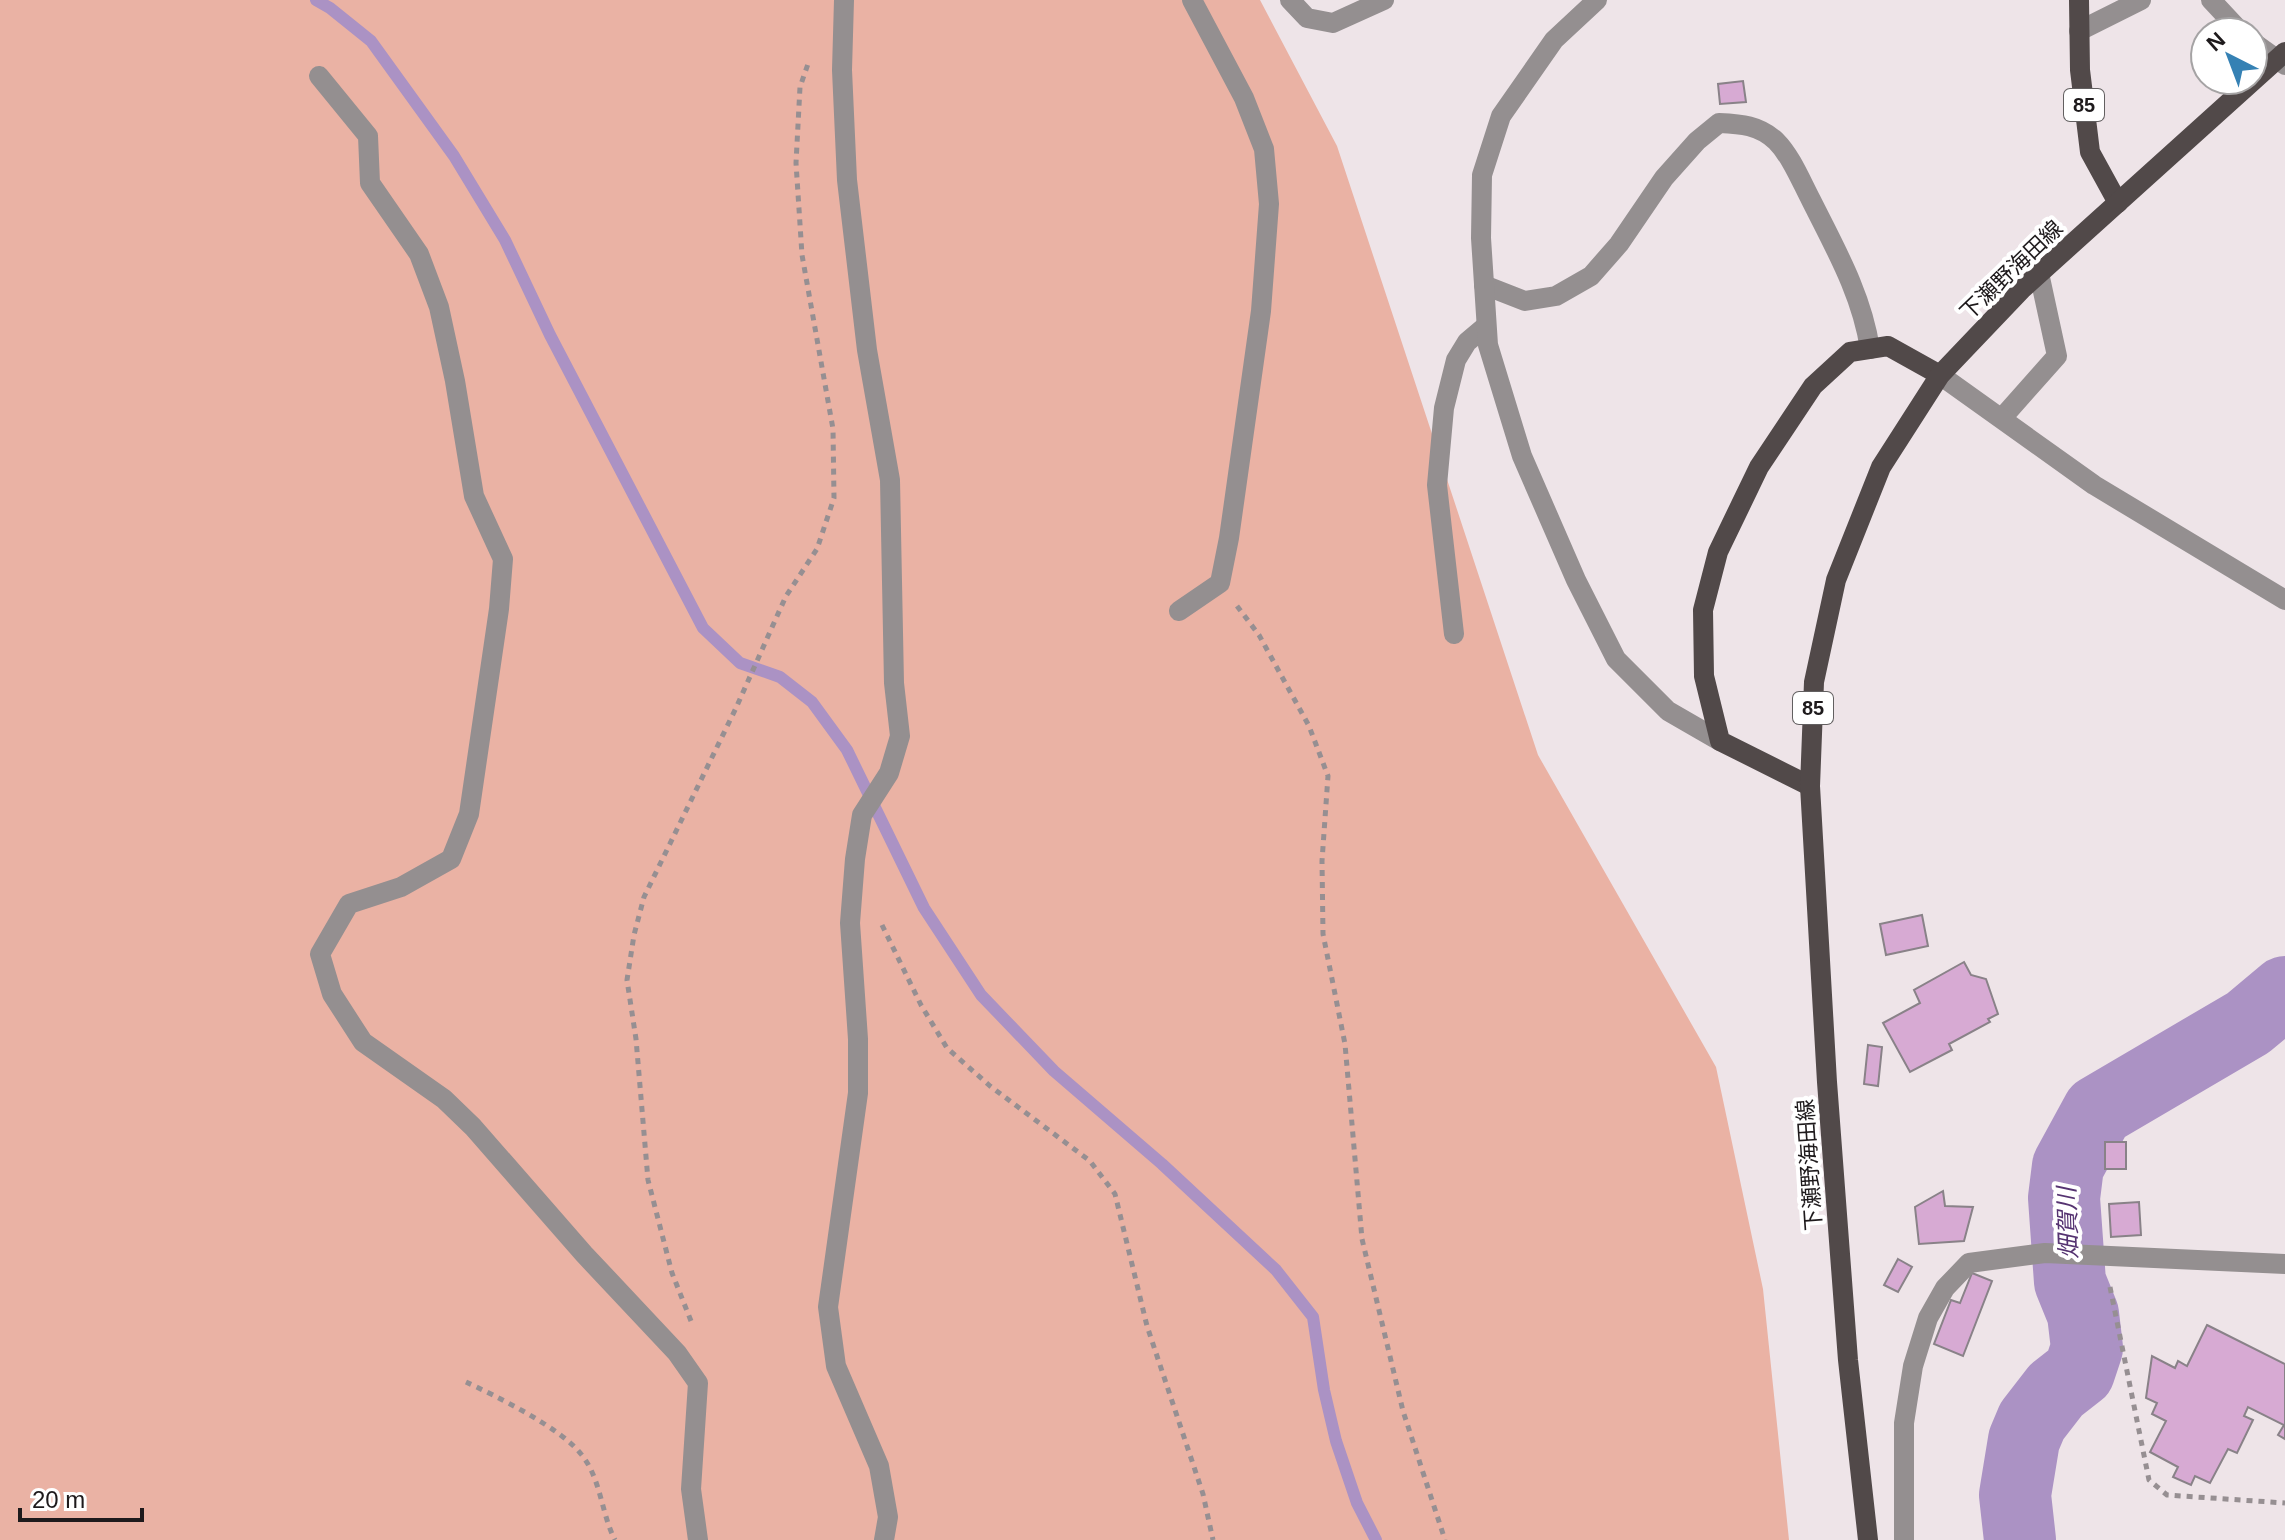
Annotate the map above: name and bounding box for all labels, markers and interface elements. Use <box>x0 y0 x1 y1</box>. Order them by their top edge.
north arrow <box>2189 16 2269 96</box>
text: N <box>2202 27 2230 56</box>
road number: 85 <box>2064 89 2104 121</box>
street label: 下瀬野海田線 <box>1955 216 2068 325</box>
road number: 85 <box>1793 692 1833 724</box>
street label: 下瀬野海田線 <box>1792 1098 1827 1232</box>
water label: 畑賀川 <box>2053 1184 2082 1259</box>
scale bar <box>20 1472 142 1522</box>
text: 20 m <box>32 1486 85 1513</box>

